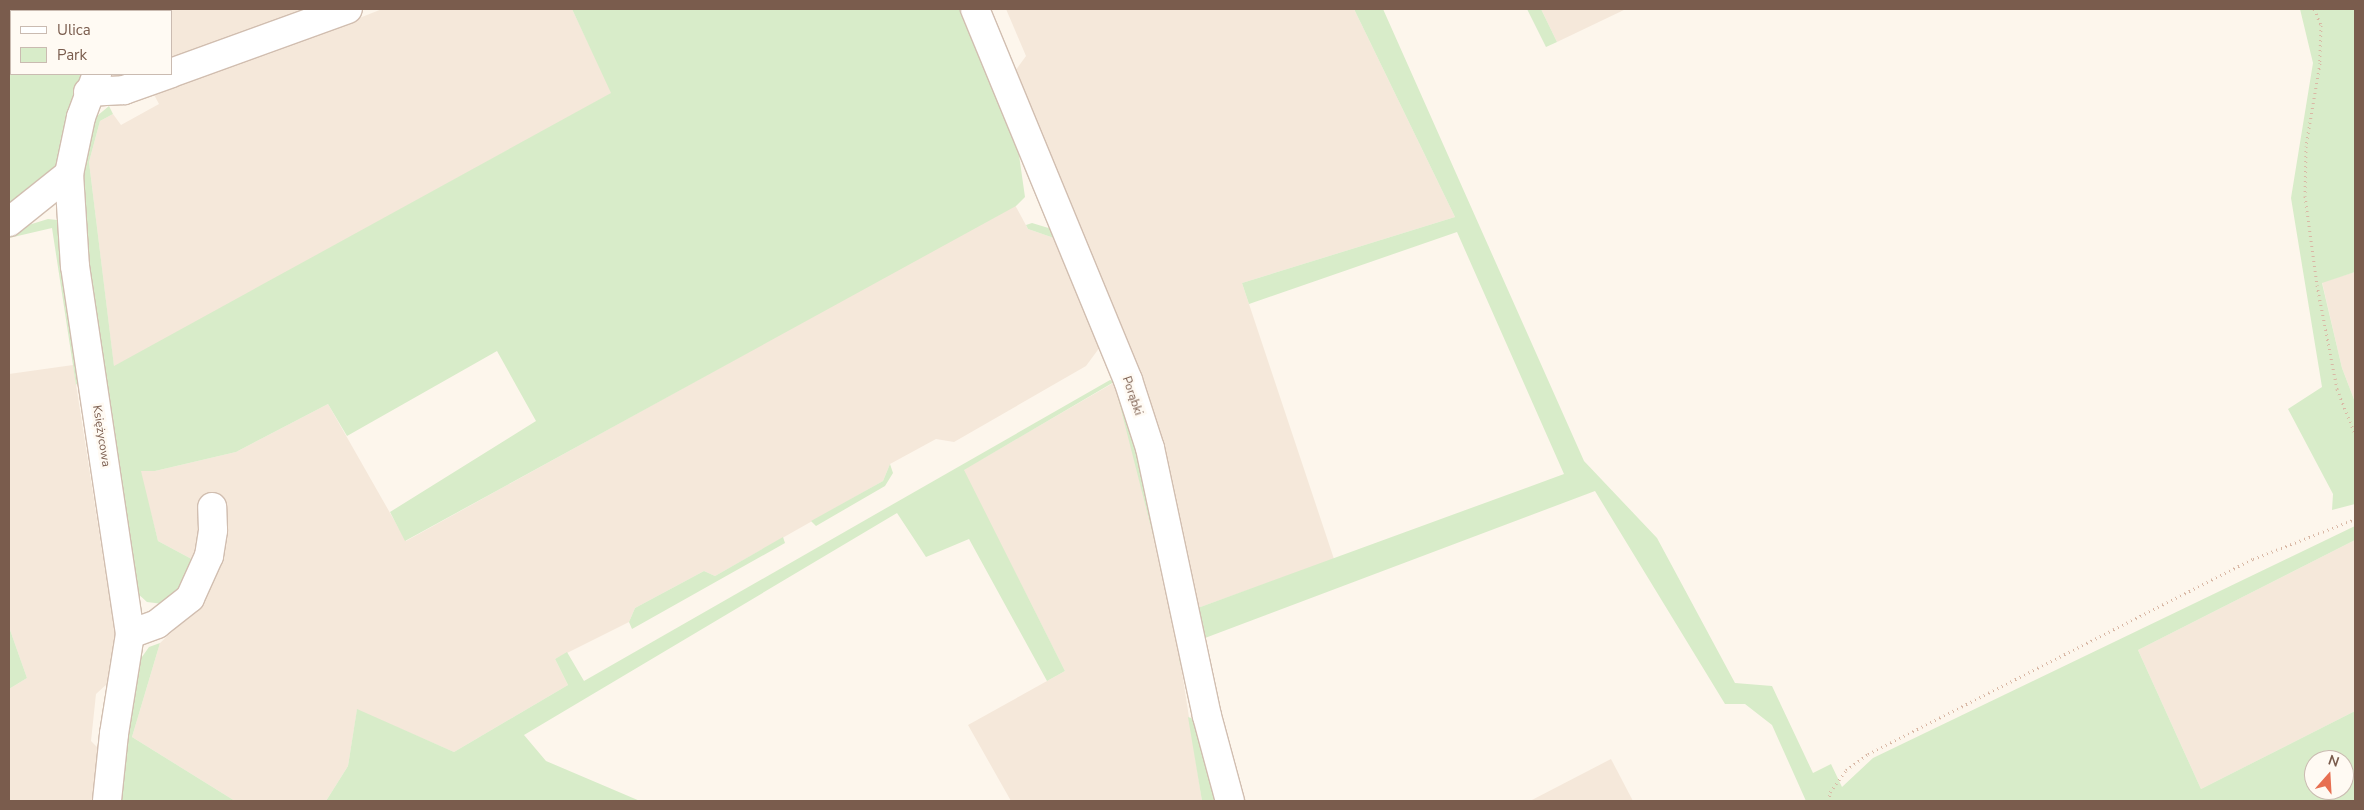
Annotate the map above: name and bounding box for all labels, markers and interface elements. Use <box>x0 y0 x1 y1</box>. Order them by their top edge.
legend <box>10 10 172 75</box>
text: Ulica <box>57 20 91 40</box>
text: Park <box>57 45 87 65</box>
street label: Porąbki <box>1119 375 1145 417</box>
street label: Księżycowa <box>89 404 113 468</box>
north arrow <box>2304 750 2354 800</box>
text: N <box>2326 751 2342 772</box>

